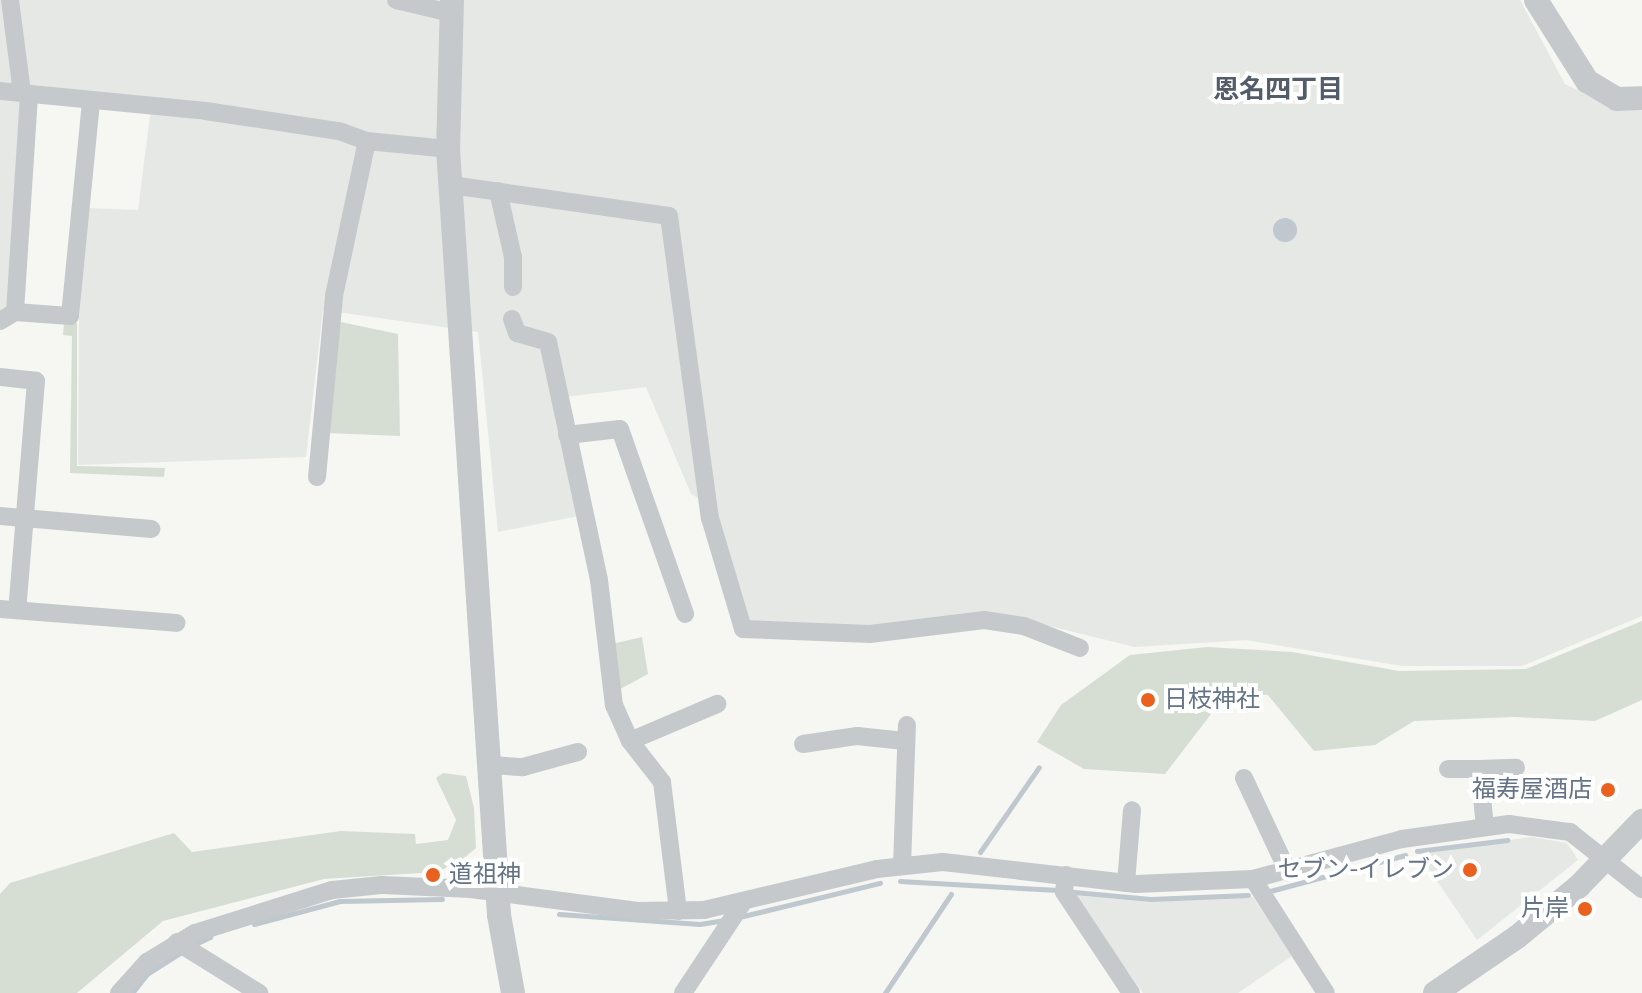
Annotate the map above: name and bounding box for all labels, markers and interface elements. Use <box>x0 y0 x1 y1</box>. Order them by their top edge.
district label: 恩名四丁目 <box>1213 74 1343 106</box>
place label: 日枝神社 <box>1164 686 1260 714</box>
marker: 日枝神社 <box>1139 691 1157 709</box>
place label: 福寿屋酒店 <box>1472 776 1592 804</box>
marker: 福寿屋酒店 <box>1599 781 1617 799</box>
place label: セブン-イレブン <box>1278 856 1454 884</box>
place label: 道祖神 <box>449 861 521 889</box>
marker: セブン-イレブン <box>1461 861 1479 879</box>
marker: 道祖神 <box>424 866 442 884</box>
place label: 片岸 <box>1521 895 1569 923</box>
marker: 片岸 <box>1576 900 1594 918</box>

